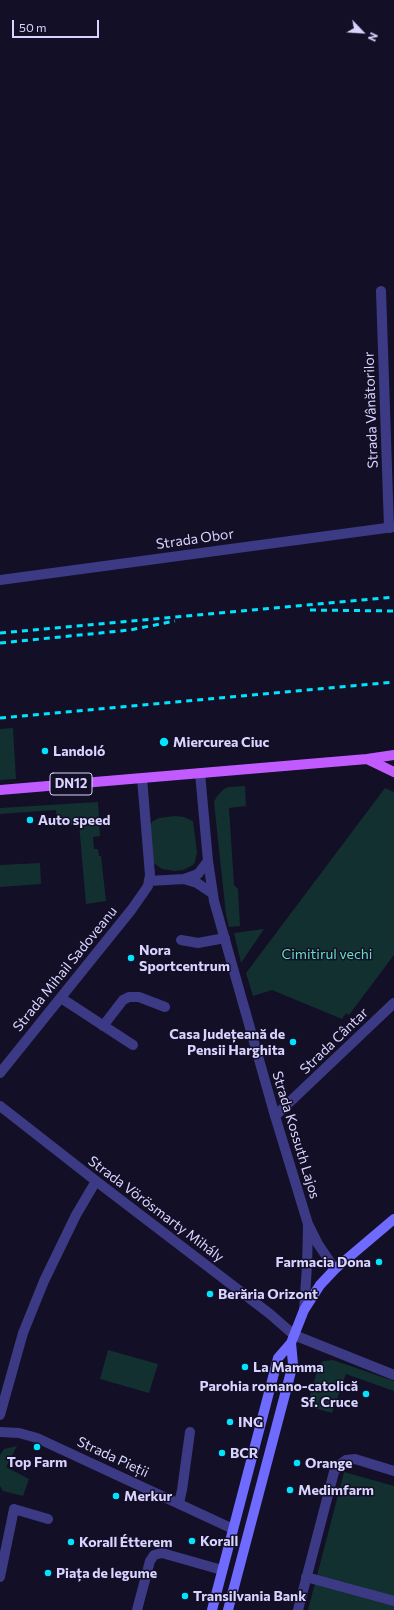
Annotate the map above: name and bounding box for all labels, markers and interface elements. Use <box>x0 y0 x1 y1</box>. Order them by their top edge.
scale bar <box>14 12 101 38</box>
north arrow <box>342 12 382 52</box>
text: 50 m <box>19 20 47 34</box>
text: N <box>366 31 381 44</box>
street label: Strada Vânătorilor <box>361 351 381 469</box>
street label: Strada Obor <box>155 525 235 553</box>
place label: Miercurea Ciuc <box>173 734 269 750</box>
marker: Miercurea Ciuc <box>158 736 170 748</box>
place label: Landoló <box>53 743 105 759</box>
marker: Landoló <box>40 746 50 756</box>
road number: DN12 <box>50 773 92 795</box>
place label: Auto speed <box>38 812 111 828</box>
marker: Auto speed <box>25 815 35 825</box>
street label: Strada Mihail Sadoveanu <box>9 903 121 1035</box>
place label: Nora Sportcentrum <box>139 942 230 974</box>
park label: Cimitirul vechi <box>282 946 372 962</box>
marker: Nora Sportcentrum <box>126 953 136 963</box>
street label: Strada Cântar <box>296 1004 372 1078</box>
place label: Casa Județeană de Pensii Harghita <box>169 1026 285 1058</box>
marker: Casa Județeană de Pensii Harghita <box>288 1037 298 1047</box>
street label: Strada Kossuth Lajos <box>269 1069 323 1201</box>
street label: Strada Vörösmarty Mihály <box>85 1152 227 1266</box>
place label: Farmacia Dona <box>276 1254 371 1270</box>
marker: Farmacia Dona <box>374 1257 384 1267</box>
place label: Berăria Orizont <box>218 1286 318 1302</box>
marker: Berăria Orizont <box>205 1289 215 1299</box>
place label: La Mamma <box>253 1359 324 1375</box>
marker: La Mamma <box>240 1362 250 1372</box>
place label: Parohia romano-catolică Sf. Cruce <box>199 1378 358 1410</box>
marker: Parohia romano-catolică Sf. Cruce <box>361 1389 371 1399</box>
place label: ING <box>238 1414 263 1430</box>
marker: ING <box>225 1417 235 1427</box>
street label: Strada Pieții <box>74 1433 152 1481</box>
marker: Top Farm <box>32 1442 42 1452</box>
place label: BCR <box>230 1445 259 1461</box>
marker: BCR <box>217 1448 227 1458</box>
place label: Top Farm <box>7 1454 67 1470</box>
place label: Orange <box>305 1455 352 1471</box>
marker: Orange <box>292 1458 302 1468</box>
place label: Medimfarm <box>298 1482 374 1498</box>
marker: Medimfarm <box>285 1485 295 1495</box>
place label: Merkur <box>124 1488 172 1504</box>
marker: Merkur <box>111 1491 121 1501</box>
place label: Korall <box>200 1533 238 1549</box>
place label: Korall Étterem <box>79 1534 172 1550</box>
marker: Korall <box>187 1536 197 1546</box>
marker: Korall Étterem <box>66 1537 76 1547</box>
place label: Piața de legume <box>56 1565 157 1581</box>
marker: Piața de legume <box>43 1568 53 1578</box>
place label: Transilvania Bank <box>193 1588 306 1604</box>
marker: Transilvania Bank <box>180 1591 190 1601</box>

